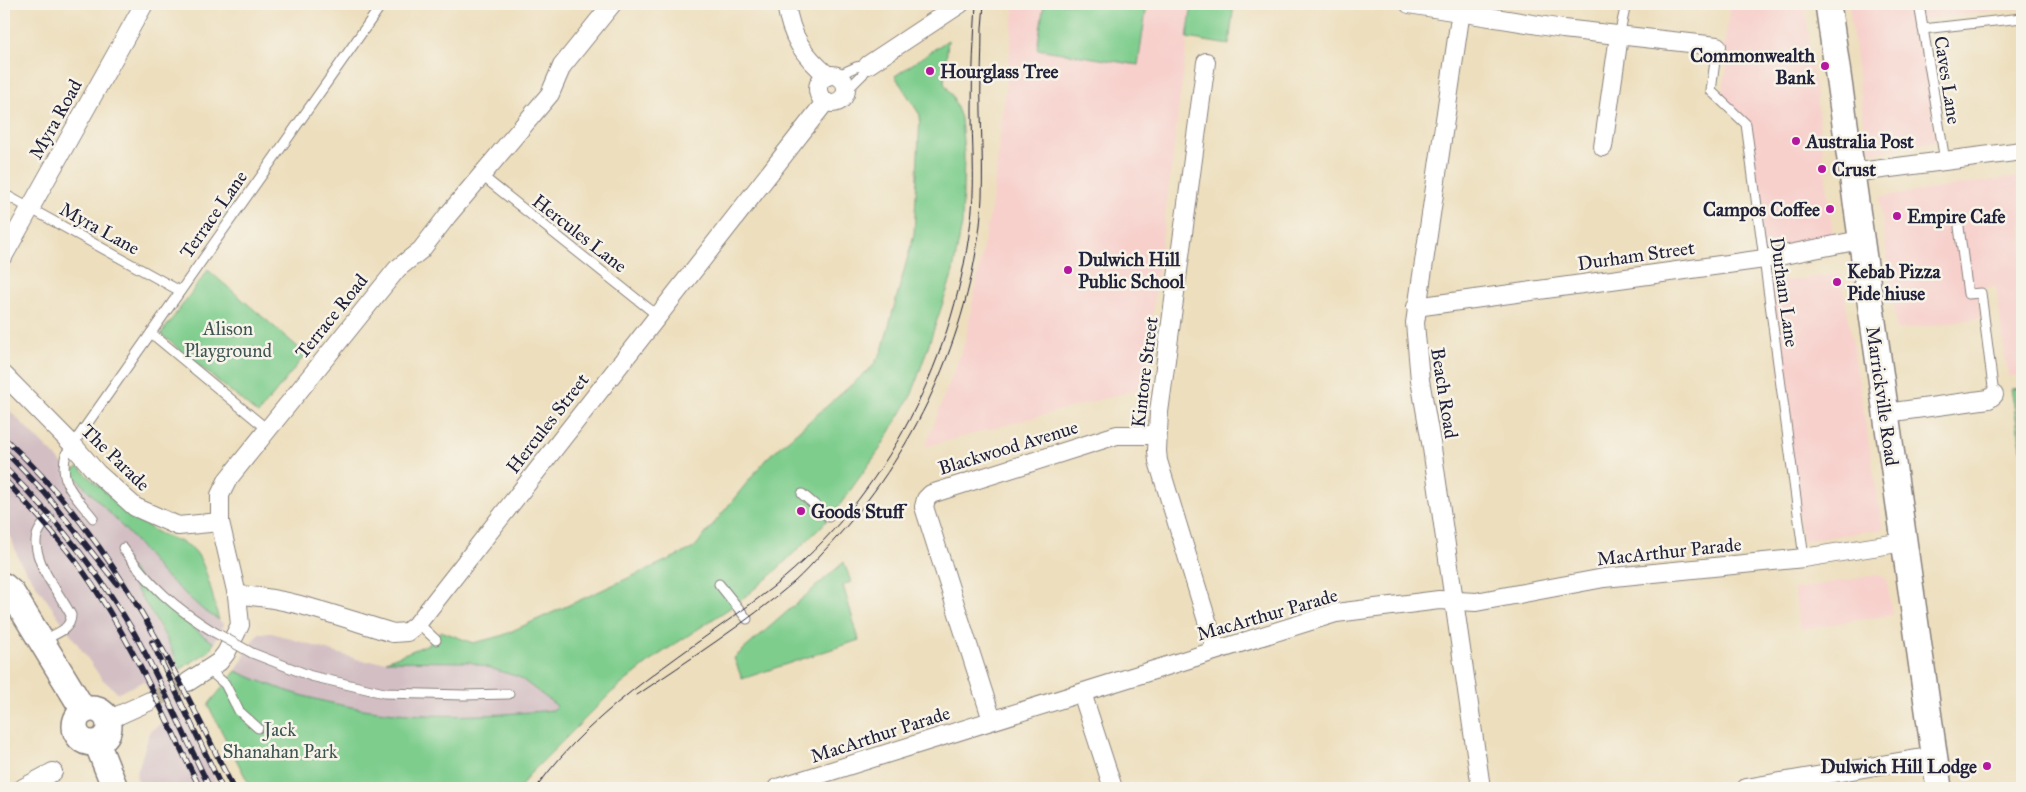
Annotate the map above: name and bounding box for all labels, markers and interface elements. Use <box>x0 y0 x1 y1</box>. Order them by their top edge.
street label: Caves Lane <box>1929 34 1966 126</box>
place label: Commonwealth Bank <box>1690 44 1816 89</box>
place label: Hourglass Tree <box>940 60 1059 84</box>
marker: Commonwealth Bank <box>1819 60 1831 72</box>
marker: Hourglass Tree <box>924 65 936 77</box>
street label: Myra Road <box>24 75 87 163</box>
place label: Australia Post <box>1804 130 1914 153</box>
marker: Australia Post <box>1790 135 1802 147</box>
place label: Crust <box>1832 158 1876 181</box>
marker: Crust <box>1816 163 1828 175</box>
street label: Terrace Lane <box>175 166 252 263</box>
street label: Hercules Lane <box>528 189 632 277</box>
street label: Myra Lane <box>56 197 144 260</box>
place label: Campos Coffee <box>1703 198 1820 222</box>
marker: Campos Coffee <box>1824 203 1836 215</box>
place label: Empire Cafe <box>1907 205 2006 229</box>
marker: Empire Cafe <box>1891 210 1903 222</box>
street label: Durham Street <box>1576 236 1696 275</box>
street label: Durham Lane <box>1765 236 1804 349</box>
place label: Dulwich Hill Public School <box>1078 248 1185 293</box>
place label: Kebab Pizza Pide hiuse <box>1847 260 1941 305</box>
marker: Dulwich Hill Public School <box>1062 264 1074 276</box>
street label: Terrace Road <box>290 269 373 363</box>
marker: Kebab Pizza Pide hiuse <box>1831 276 1843 288</box>
street label: Kintore Street <box>1126 315 1163 429</box>
park label: Alison Playground <box>184 317 273 363</box>
street label: Marrickville Road <box>1861 325 1904 468</box>
street label: Beach Road <box>1426 346 1463 441</box>
street label: Hercules Street <box>501 369 594 478</box>
street label: Blackwood Avenue <box>935 415 1081 480</box>
street label: The Parade <box>76 419 155 496</box>
place label: Goods Stuff <box>811 500 908 523</box>
marker: Goods Stuff <box>795 505 807 517</box>
street label: MacArthur Parade <box>1596 532 1743 571</box>
street label: MacArthur Parade <box>1194 583 1340 646</box>
street label: MacArthur Parade <box>807 701 953 768</box>
park label: Jack Shanahan Park <box>222 718 338 763</box>
place label: Dulwich Hill Lodge <box>1821 755 1977 779</box>
marker: Dulwich Hill Lodge <box>1981 760 1993 772</box>

